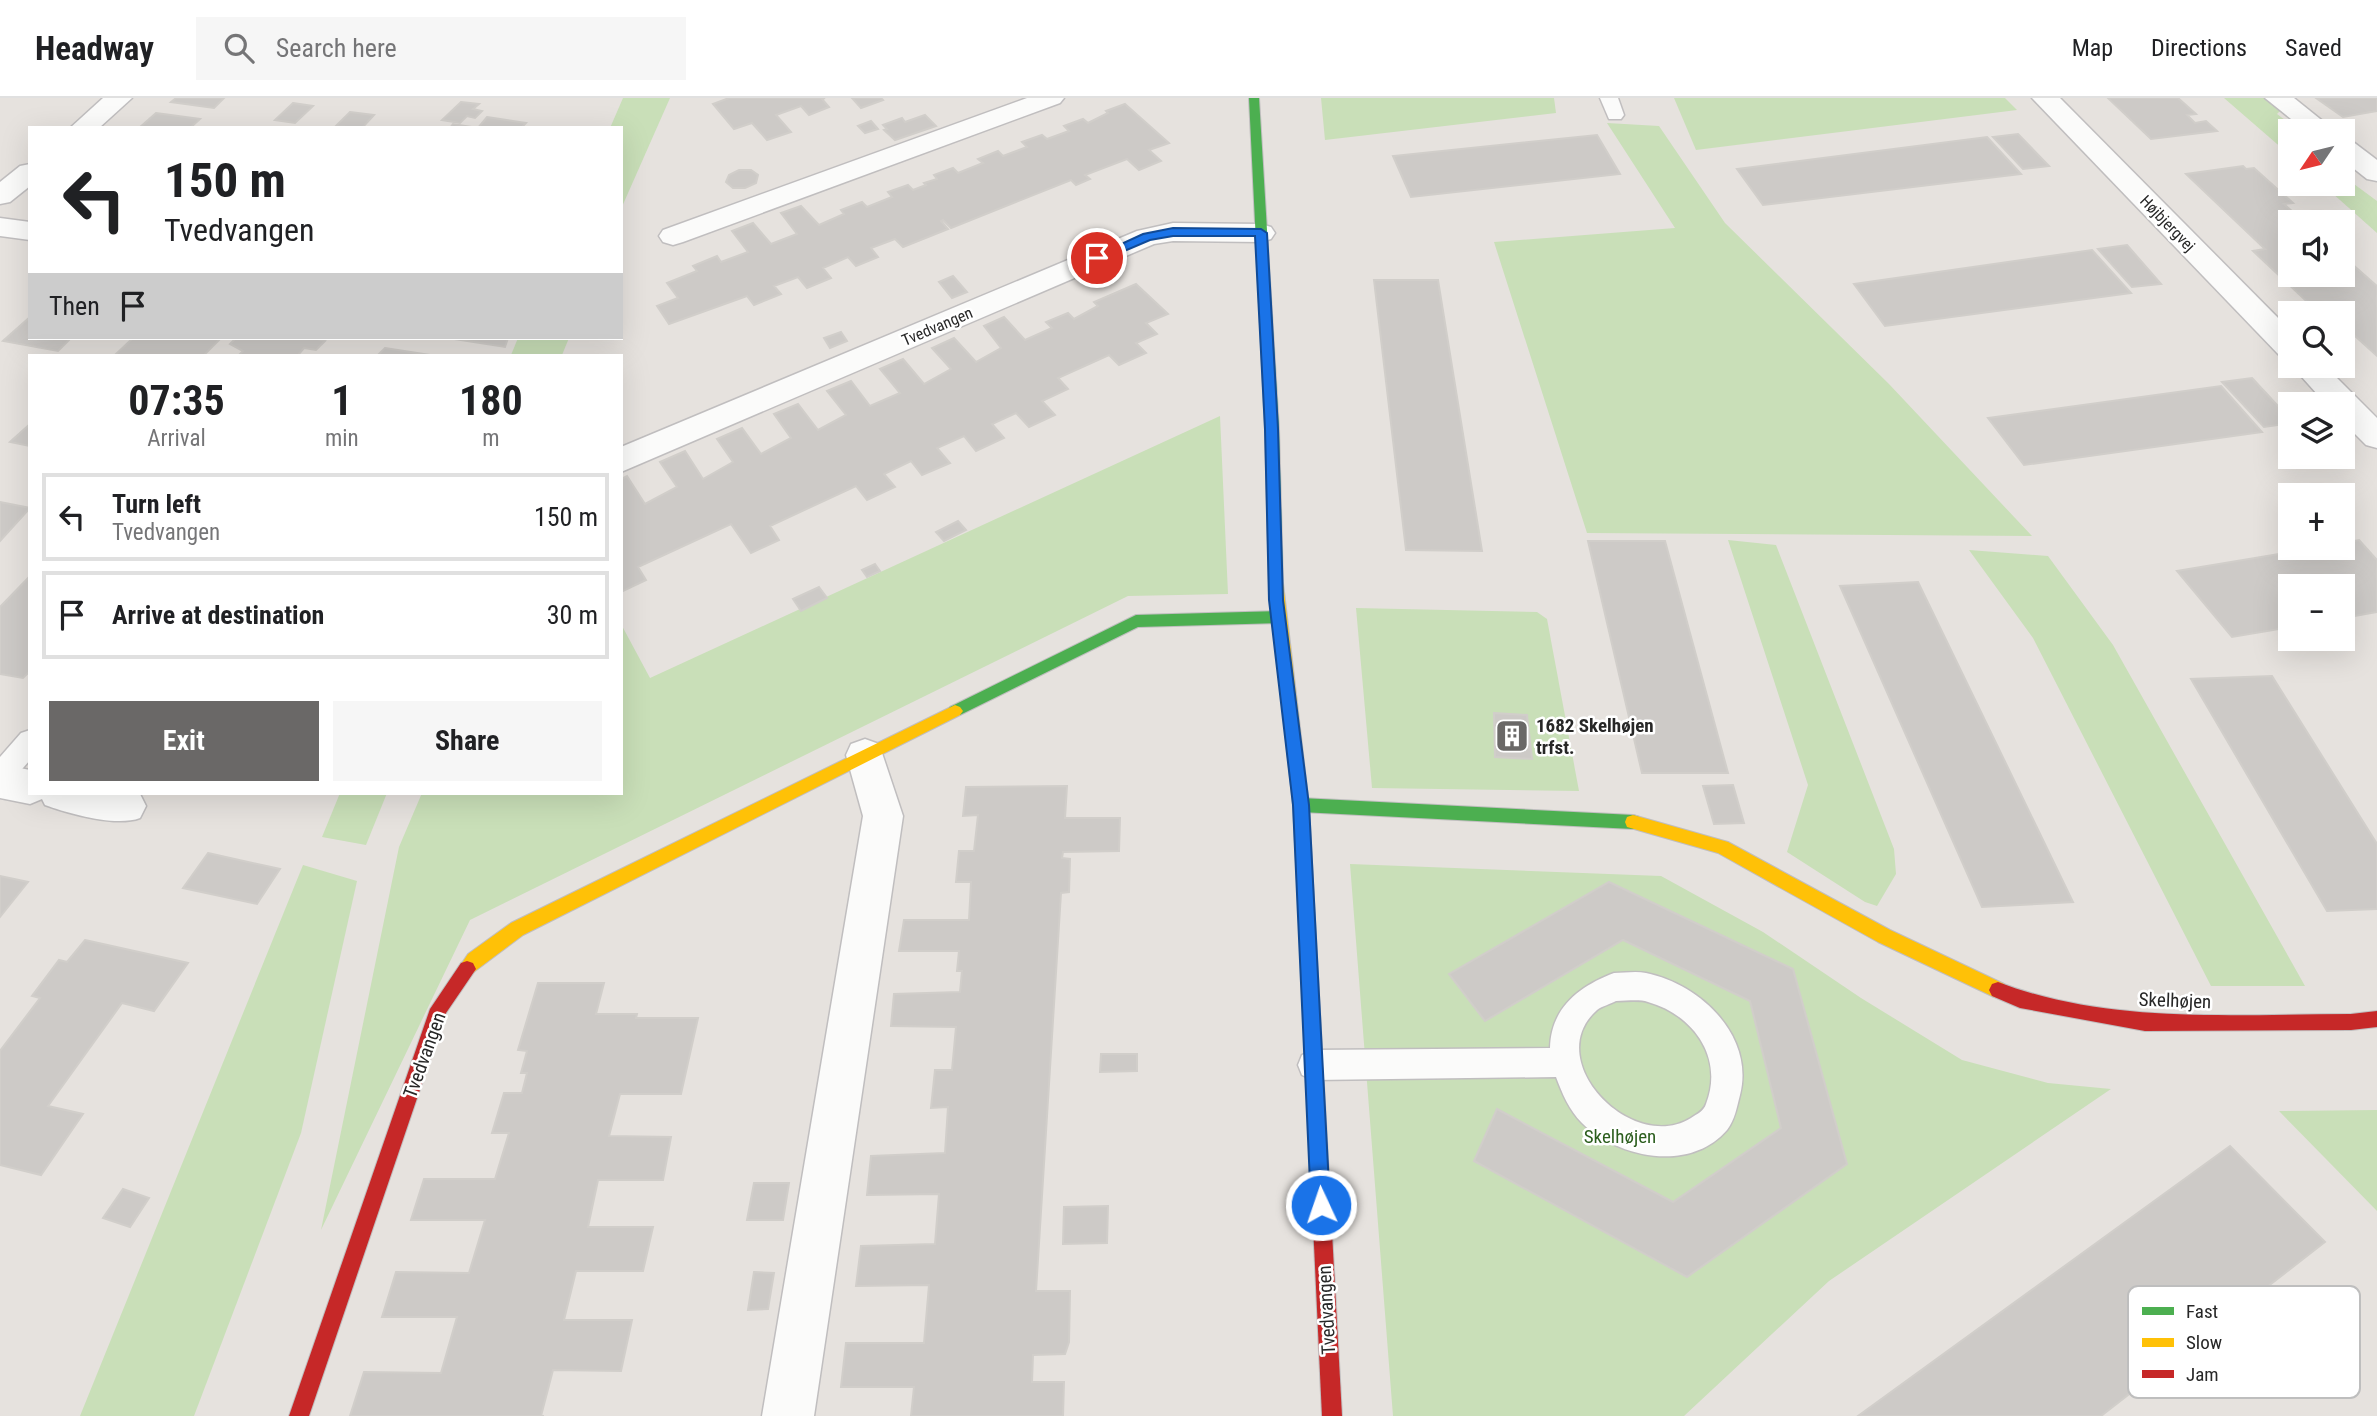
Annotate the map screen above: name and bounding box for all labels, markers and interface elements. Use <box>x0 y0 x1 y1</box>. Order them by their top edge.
search box <box>196 17 686 80</box>
text: Headway <box>35 29 154 68</box>
icon: search <box>220 29 258 67</box>
text: Search here <box>276 33 397 63</box>
text: Map <box>2072 34 2113 62</box>
text: Directions <box>2151 34 2247 62</box>
text: Saved <box>2285 34 2342 62</box>
north arrow <box>2278 119 2356 196</box>
map controls <box>2278 119 2355 651</box>
text: 150 m <box>164 152 286 209</box>
icon: left <box>49 154 140 245</box>
street label: Højbjergvej <box>2136 191 2199 255</box>
button: sound <box>2278 210 2355 287</box>
text: Tvedvangen <box>164 211 314 249</box>
pin <box>1067 228 1127 288</box>
icon: arrive <box>1078 239 1116 277</box>
icon: arrive <box>114 287 152 325</box>
text: Then <box>49 291 100 321</box>
button: search <box>2278 301 2355 378</box>
street label: Tvedvangen <box>899 303 976 350</box>
text: 07:35 <box>128 376 225 425</box>
text: 1 <box>331 376 352 425</box>
text: 180 <box>459 376 523 425</box>
button: layers <box>2278 392 2355 469</box>
text: Arrival <box>147 425 206 452</box>
text: min <box>325 425 359 452</box>
text: m <box>482 425 499 452</box>
button: + <box>2278 483 2355 560</box>
text: Turn left <box>112 489 201 519</box>
icon: left <box>53 498 91 536</box>
text: 150 m <box>534 502 598 532</box>
text: Tvedvangen <box>112 519 220 546</box>
button: − <box>2278 574 2355 651</box>
icon: arrive <box>53 596 91 634</box>
text: Arrive at destination <box>112 600 324 630</box>
text: 30 m <box>547 600 598 630</box>
button: Exit <box>49 701 319 781</box>
button: Share <box>333 701 602 781</box>
place label: 1682 Skelhøjen trfst. <box>1536 714 1654 759</box>
building icon: 1682 Skelhøjen trfst. <box>1493 717 1531 755</box>
street label: Skelhøjen <box>2138 988 2212 1013</box>
street label: Tvedvangen <box>398 1009 451 1101</box>
park label: Skelhøjen <box>1584 1125 1656 1148</box>
position arrow <box>1284 1168 1358 1242</box>
street label: Tvedvangen <box>1313 1265 1340 1355</box>
legend <box>2128 1286 2360 1398</box>
text: Fast <box>2186 1300 2218 1323</box>
text: Slow <box>2186 1331 2222 1354</box>
text: Jam <box>2186 1363 2219 1386</box>

